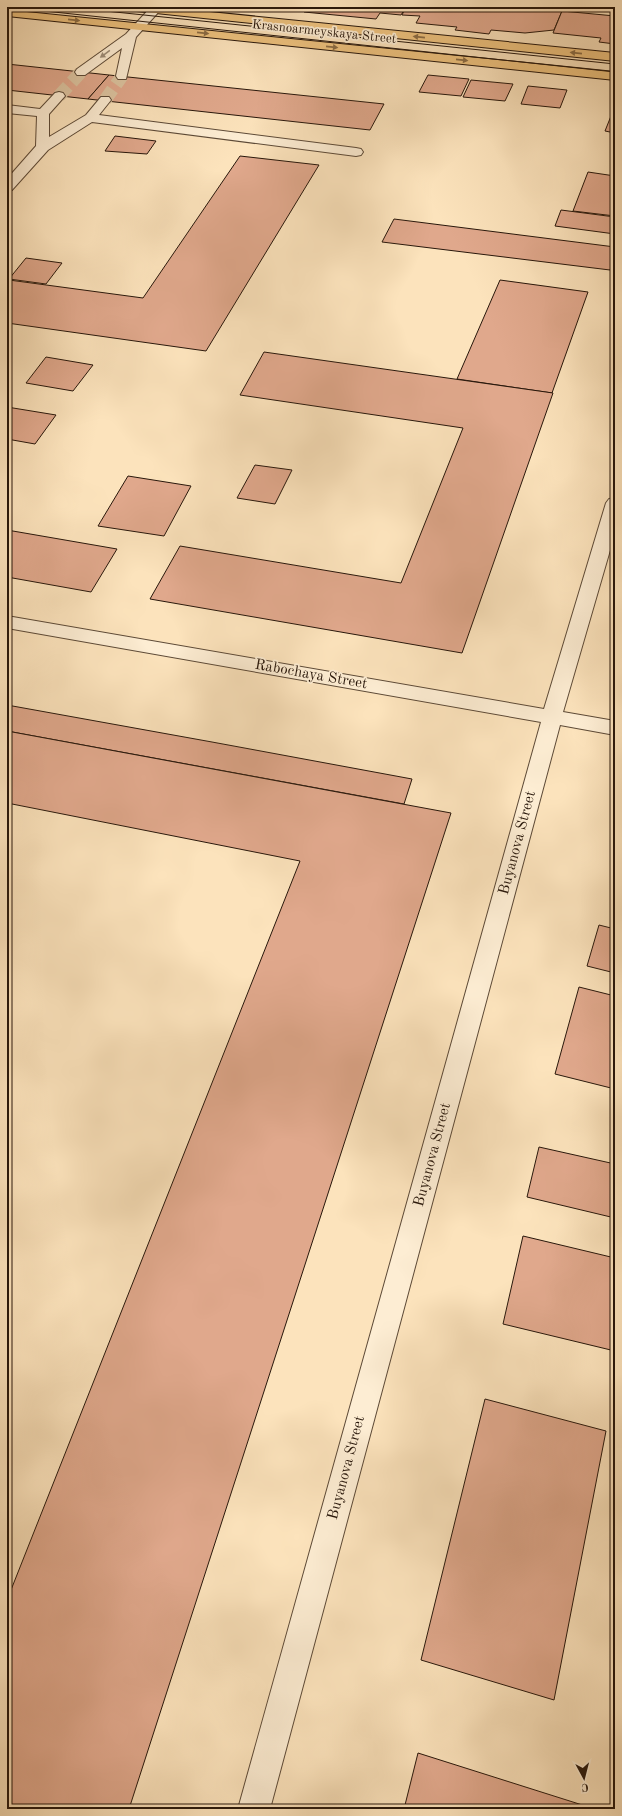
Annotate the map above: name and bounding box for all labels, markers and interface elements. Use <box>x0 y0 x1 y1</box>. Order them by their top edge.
one-way arrow <box>68 16 80 23</box>
street label: Krasnoarmeyskaya Street <box>251 18 397 46</box>
one-way arrow <box>197 30 209 37</box>
one-way arrow <box>413 34 425 40</box>
one-way arrow <box>326 44 338 50</box>
one-way arrow <box>100 50 111 58</box>
one-way arrow <box>570 50 582 57</box>
one-way arrow <box>455 57 468 64</box>
street label: Rabochaya Street <box>254 658 368 692</box>
street label: Buyanova Street <box>497 789 539 897</box>
street label: Buyanova Street <box>412 1101 454 1209</box>
street label: Buyanova Street <box>326 1414 368 1522</box>
north arrow <box>564 1758 604 1798</box>
text: С <box>581 1781 589 1792</box>

